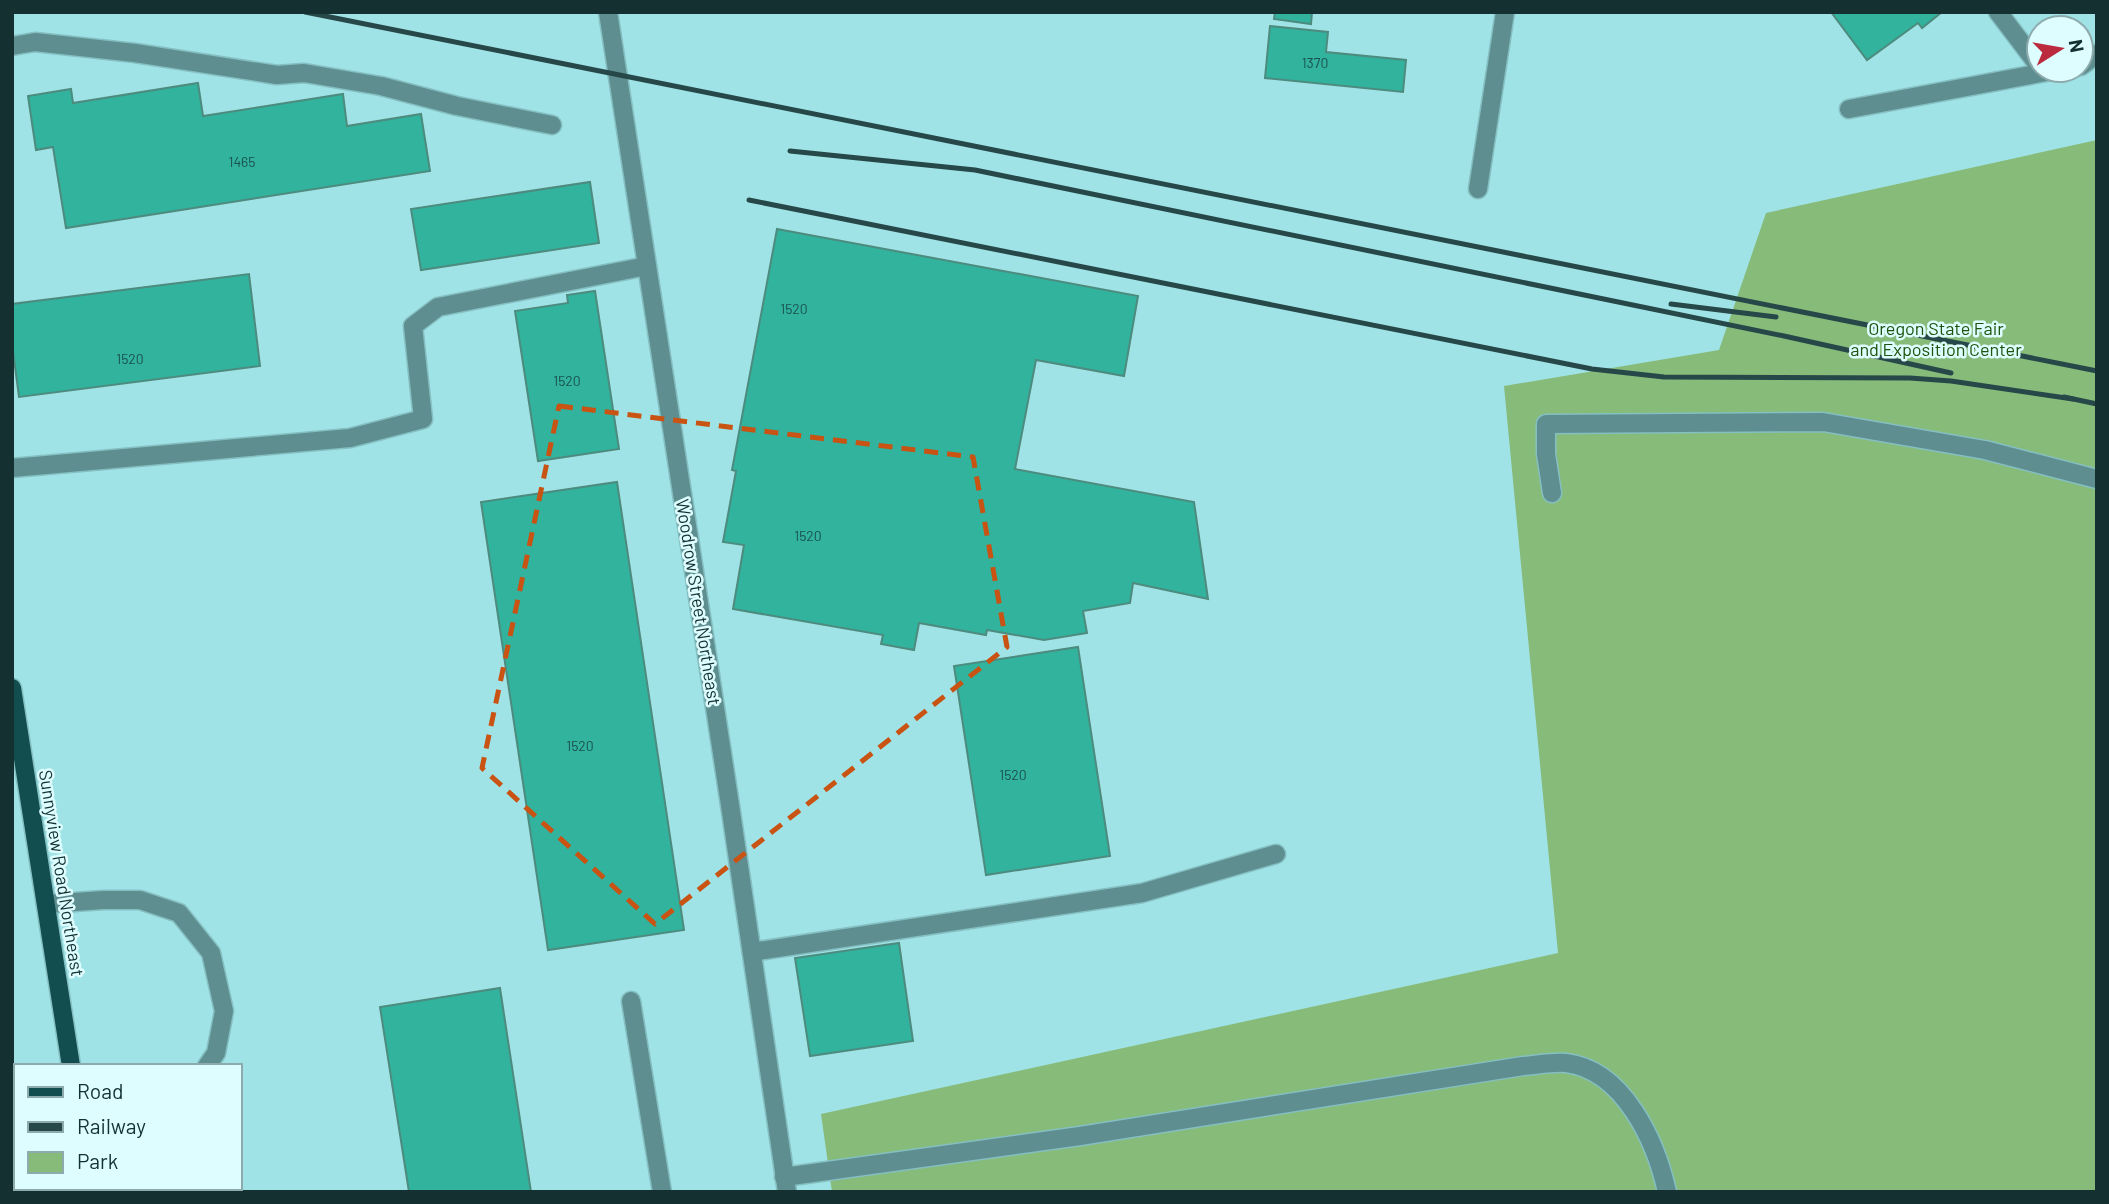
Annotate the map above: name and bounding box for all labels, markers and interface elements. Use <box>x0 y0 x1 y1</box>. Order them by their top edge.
north arrow <box>2025 14 2095 84</box>
text: N <box>2065 37 2090 54</box>
house number: 1370 <box>1302 54 1328 71</box>
house number: 1465 <box>228 153 256 170</box>
house number: 1520 <box>780 300 808 317</box>
park label: Oregon State Fair and Exposition Center <box>1850 317 2022 360</box>
house number: 1520 <box>116 350 144 367</box>
house number: 1520 <box>553 372 581 389</box>
street label: Woodrow Street Northeast <box>672 497 726 707</box>
house number: 1520 <box>794 527 822 544</box>
house number: 1520 <box>566 737 594 754</box>
house number: 1520 <box>999 766 1027 783</box>
street label: Sunnyview Road Northeast <box>35 768 89 978</box>
legend <box>14 1064 242 1190</box>
text: Road <box>77 1078 123 1103</box>
text: Railway <box>77 1113 146 1138</box>
text: Park <box>77 1148 118 1173</box>

